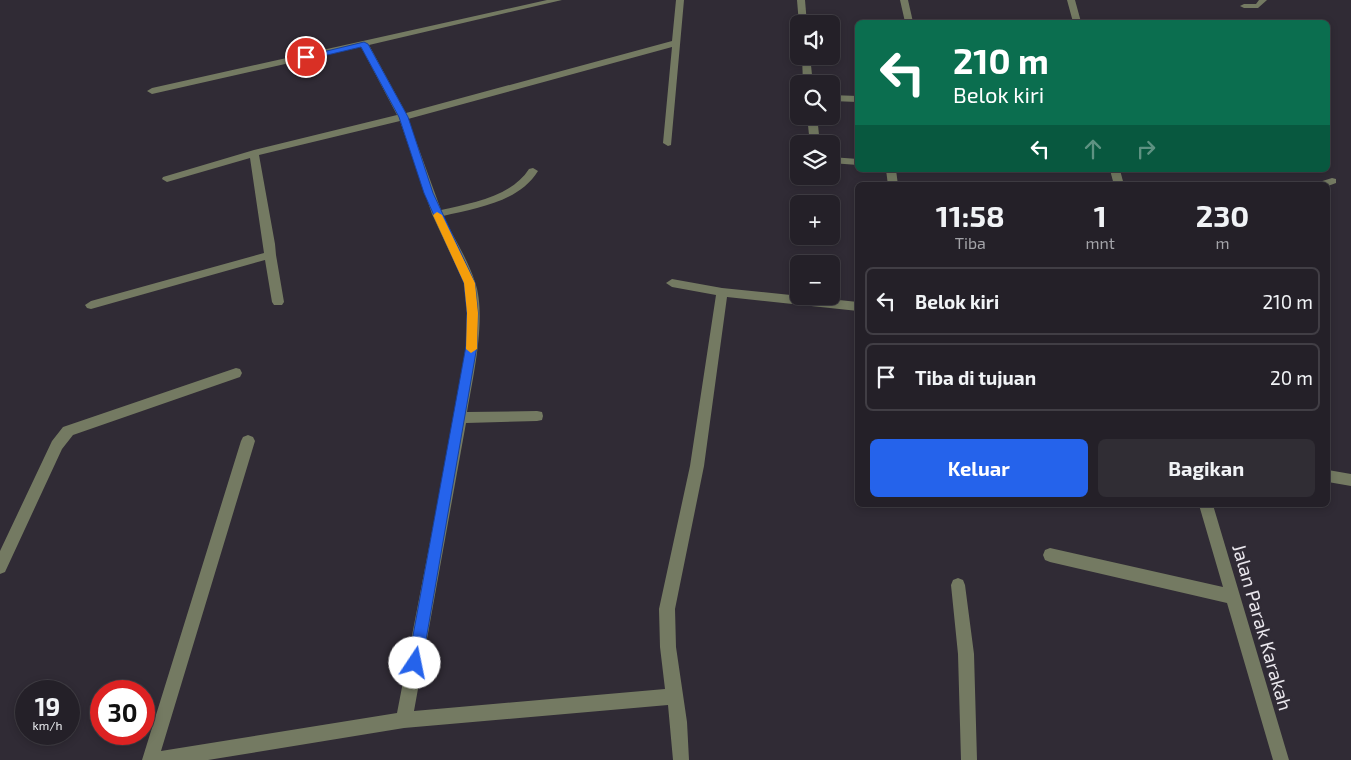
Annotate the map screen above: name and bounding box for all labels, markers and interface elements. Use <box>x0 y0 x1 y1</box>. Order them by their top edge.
map controls <box>790 15 840 305</box>
button: sound <box>790 15 840 65</box>
pin <box>285 36 327 78</box>
text: 210 m <box>953 39 1049 81</box>
icon: left <box>870 40 935 105</box>
icon: arrive <box>292 43 320 71</box>
button: search <box>790 75 840 125</box>
text: Belok kiri <box>953 81 1044 107</box>
button: layers <box>790 135 840 185</box>
icon: left <box>1026 135 1054 163</box>
icon: ahead <box>1079 135 1107 163</box>
icon: right <box>1132 135 1160 163</box>
button: + <box>790 195 840 245</box>
text: 11:58 <box>936 197 1005 233</box>
text: 1 <box>1094 197 1107 233</box>
text: 230 <box>1196 197 1249 233</box>
text: Tiba <box>955 233 986 252</box>
text: mnt <box>1086 233 1115 252</box>
text: m <box>1215 233 1230 252</box>
button: − <box>790 255 840 305</box>
icon: left <box>872 287 900 315</box>
text: Belok kiri <box>915 290 999 313</box>
text: 210 m <box>1262 290 1313 313</box>
icon: arrive <box>872 363 900 391</box>
text: Tiba di tujuan <box>915 366 1036 389</box>
text: 20 m <box>1270 366 1313 389</box>
button: Keluar <box>870 439 1088 497</box>
button: Bagikan <box>1098 439 1315 497</box>
street label: Jalan Parak Karakah <box>1228 541 1298 713</box>
position arrow <box>388 636 440 688</box>
speed limit sign: 30 <box>90 680 155 745</box>
text: 19 <box>35 691 60 721</box>
text: km/h <box>33 718 62 732</box>

